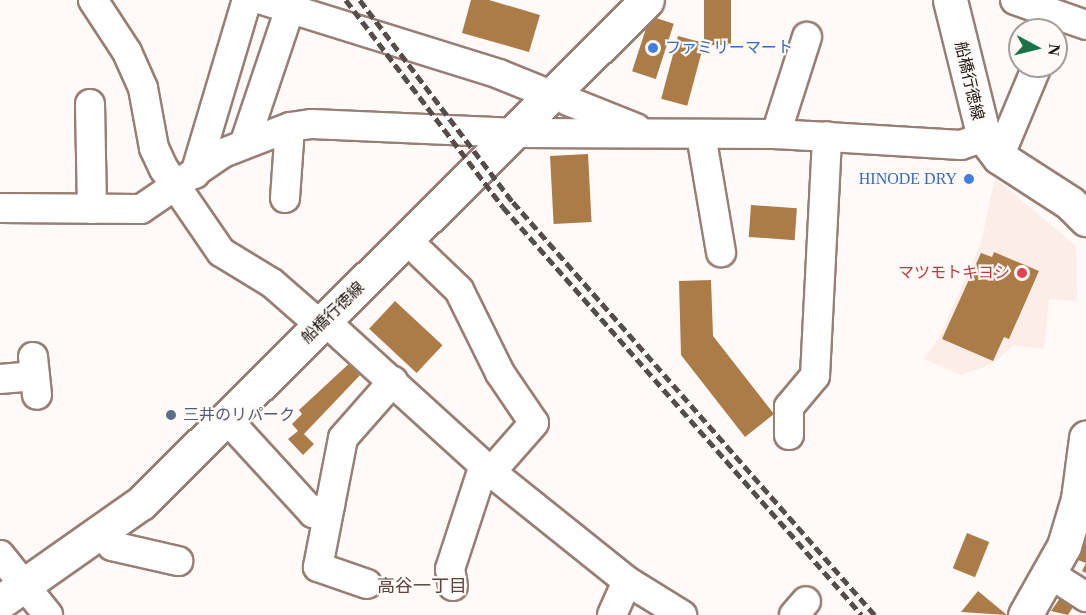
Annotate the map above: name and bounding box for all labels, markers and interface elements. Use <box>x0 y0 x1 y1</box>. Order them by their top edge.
north arrow <box>1008 18 1068 78</box>
place label: ファミリーマート <box>665 38 793 58</box>
street label: 船橋行徳線 <box>951 40 987 122</box>
marker: ファミリーマート <box>646 41 660 55</box>
text: N <box>1045 43 1064 57</box>
place label: HINODE DRY <box>859 169 957 189</box>
marker: HINODE DRY <box>962 172 976 186</box>
place label: マツモトキヨシ <box>898 263 1010 283</box>
marker: マツモトキヨシ <box>1015 266 1029 280</box>
street label: 船橋行徳線 <box>298 278 368 348</box>
place label: 三井のリパーク <box>183 405 295 425</box>
marker: 三井のリパーク <box>164 408 178 422</box>
district label: 高谷一丁目 <box>377 575 467 597</box>

